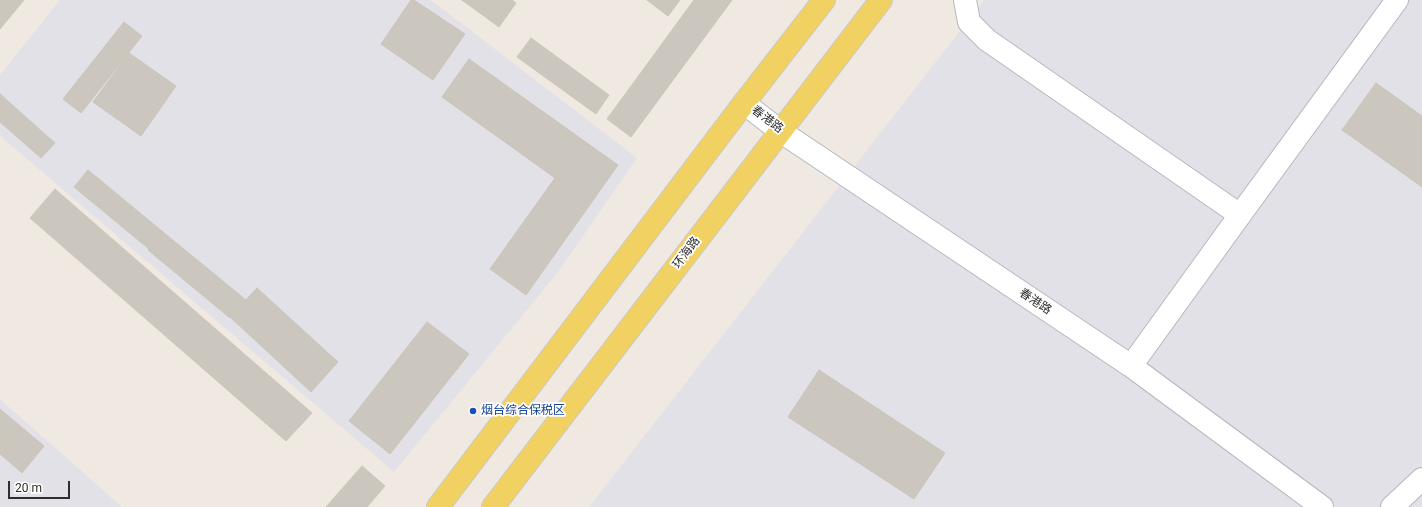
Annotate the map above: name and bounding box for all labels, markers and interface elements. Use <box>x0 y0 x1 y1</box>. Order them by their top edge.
street label: 春港路 <box>748 103 786 137</box>
street label: 环海路 <box>670 234 704 272</box>
street label: 春港路 <box>1016 286 1054 318</box>
place label: 烟台综合保税区 <box>481 404 565 418</box>
marker: 烟台综合保税区 <box>468 406 478 416</box>
scale bar <box>10 473 72 499</box>
text: 20 m <box>15 481 42 495</box>

